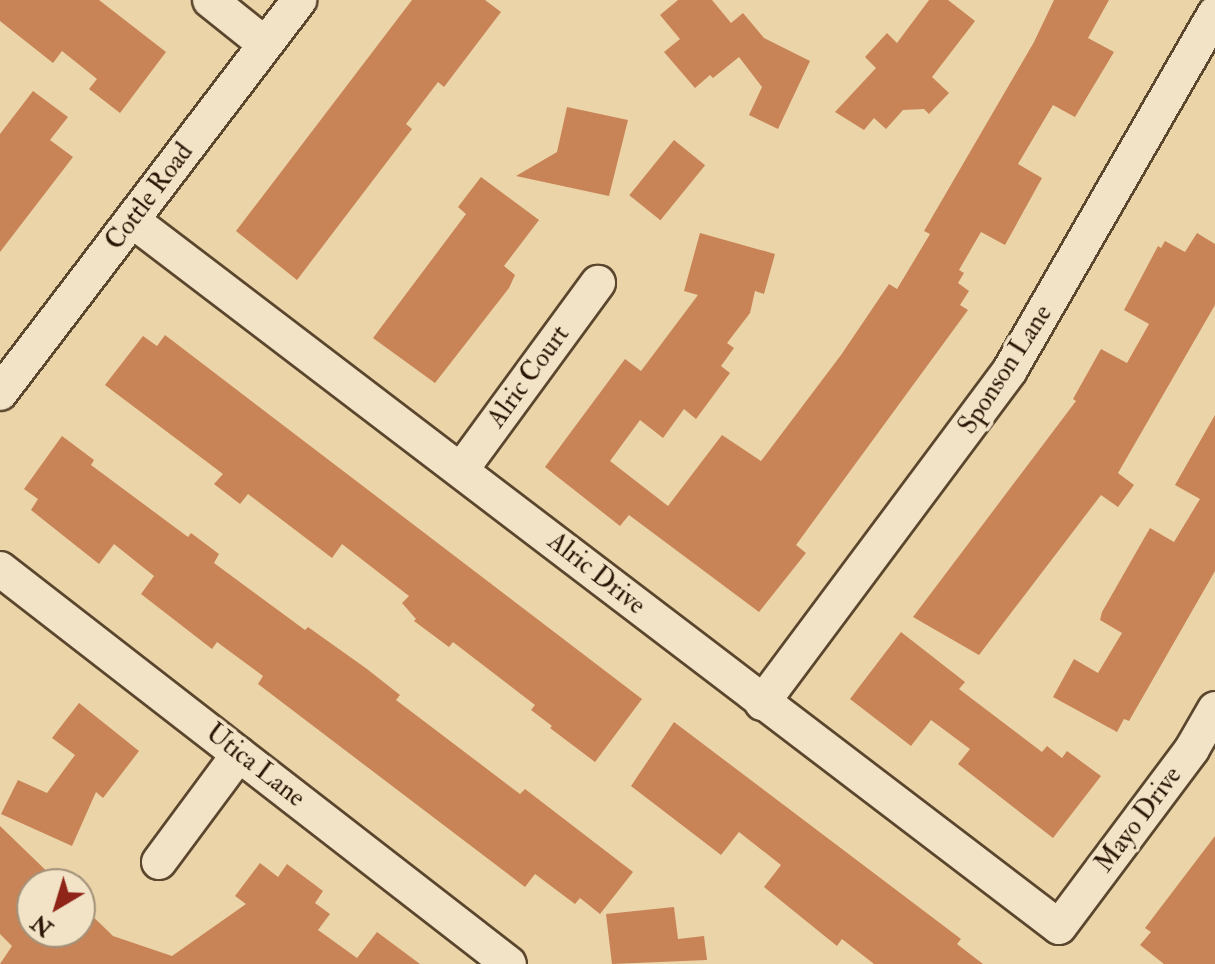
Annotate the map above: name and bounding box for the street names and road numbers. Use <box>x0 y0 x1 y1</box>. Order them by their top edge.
street label: Cottle Road <box>100 137 200 257</box>
street label: Sponson Lane <box>953 300 1059 440</box>
street label: Alric Court <box>481 320 577 434</box>
street label: Alric Drive <box>541 526 651 622</box>
street label: Utica Lane <box>199 718 311 814</box>
street label: Mayo Drive <box>1089 761 1189 879</box>

